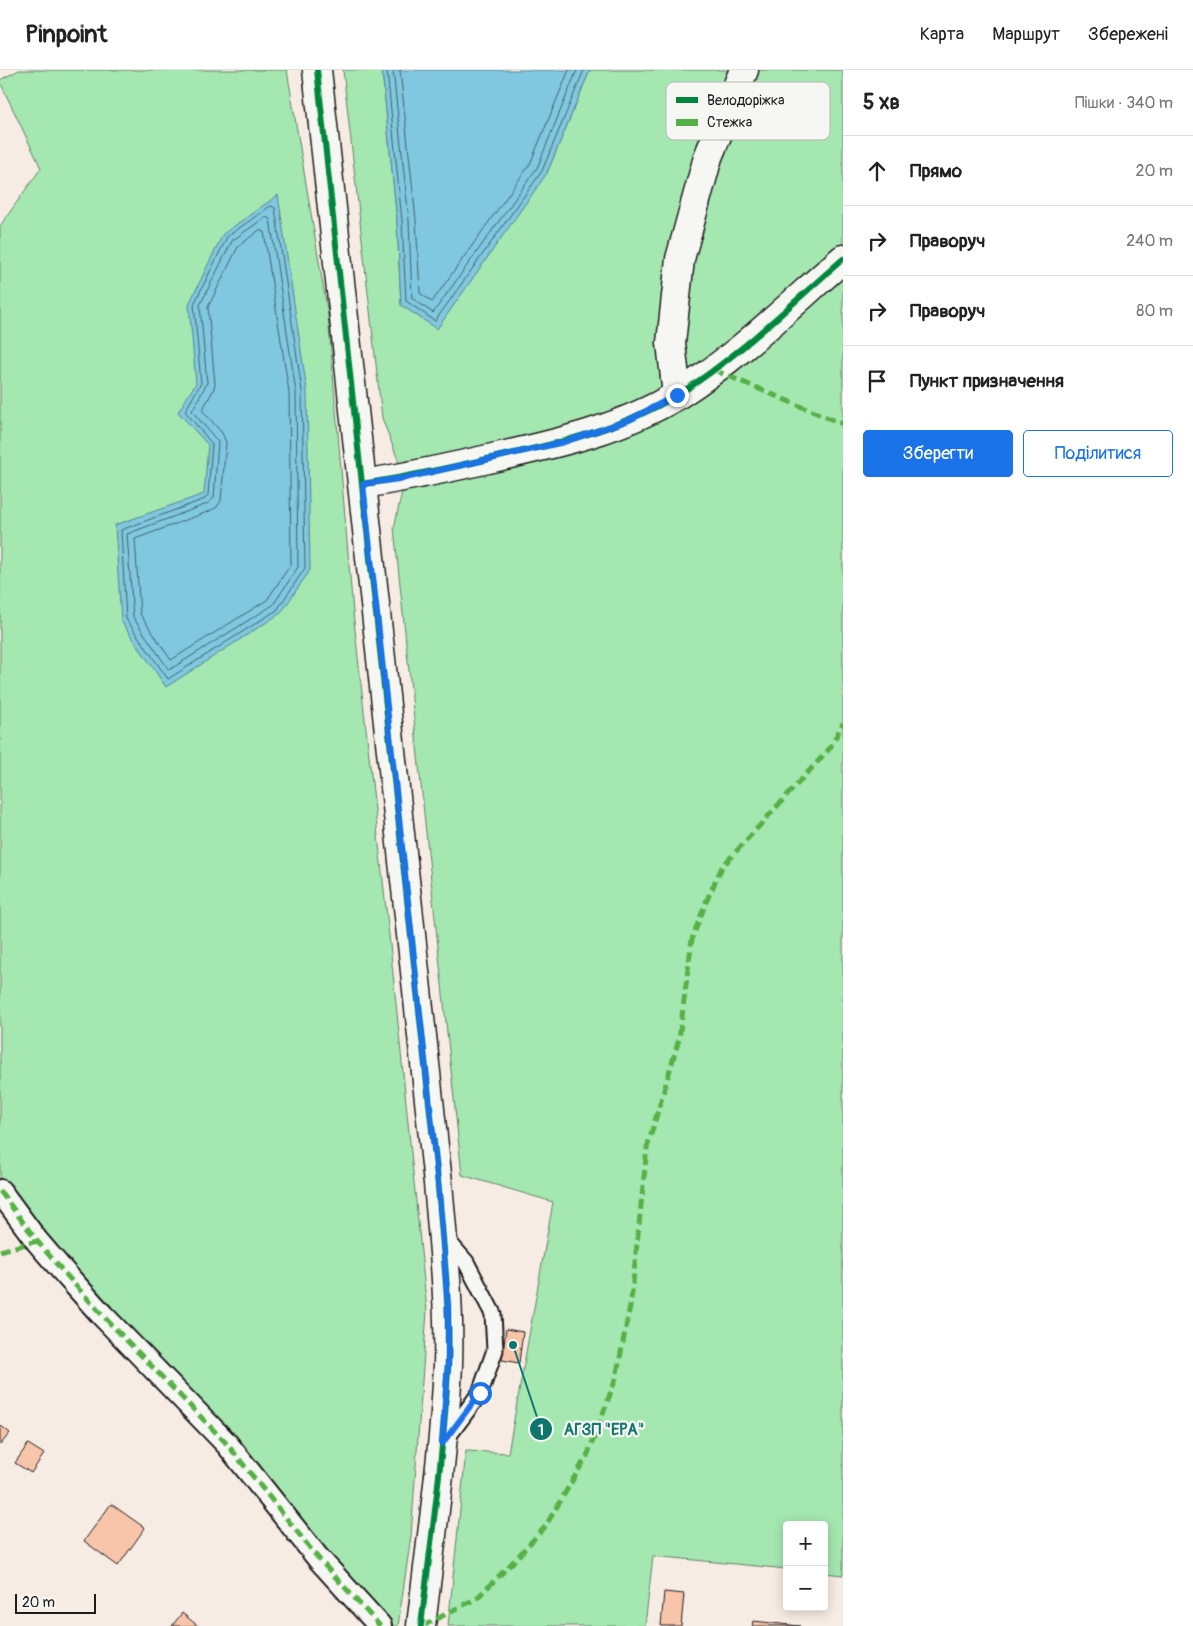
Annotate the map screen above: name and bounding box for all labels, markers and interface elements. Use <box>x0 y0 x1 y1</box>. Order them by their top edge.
text: Pinpoint <box>25 20 107 49</box>
text: Карта <box>920 23 964 46</box>
text: Маршрут <box>992 23 1060 46</box>
text: Збережені <box>1088 23 1168 46</box>
legend <box>666 82 830 140</box>
text: 5 хв <box>863 89 900 116</box>
text: Велодоріжка <box>707 92 784 109</box>
text: Пішки · 340 m <box>1075 93 1173 113</box>
text: Стежка <box>707 114 752 131</box>
icon: ahead <box>863 157 891 185</box>
text: Прямо <box>910 159 962 183</box>
text: 20 m <box>1135 161 1173 181</box>
icon: right <box>863 227 891 255</box>
text: Праворуч <box>910 229 985 253</box>
text: 240 m <box>1126 231 1173 251</box>
icon: right <box>863 297 891 325</box>
text: Праворуч <box>910 299 985 323</box>
text: 80 m <box>1136 301 1173 321</box>
icon: arrive <box>863 367 891 395</box>
text: Пункт призначення <box>910 369 1064 393</box>
route end <box>666 384 689 407</box>
button: Зберегти <box>863 430 1013 477</box>
button: Поділитися <box>1023 430 1173 477</box>
route start <box>469 1382 492 1405</box>
callout: АГЗП "ЕРА" <box>529 1414 654 1445</box>
text: АГЗП "ЕРА" <box>564 1420 644 1440</box>
text: 1 <box>538 1421 544 1440</box>
map controls <box>783 1521 828 1611</box>
button: + <box>783 1521 828 1566</box>
button: − <box>783 1566 828 1611</box>
scale bar <box>15 1591 96 1614</box>
text: 20 m <box>22 1594 55 1611</box>

